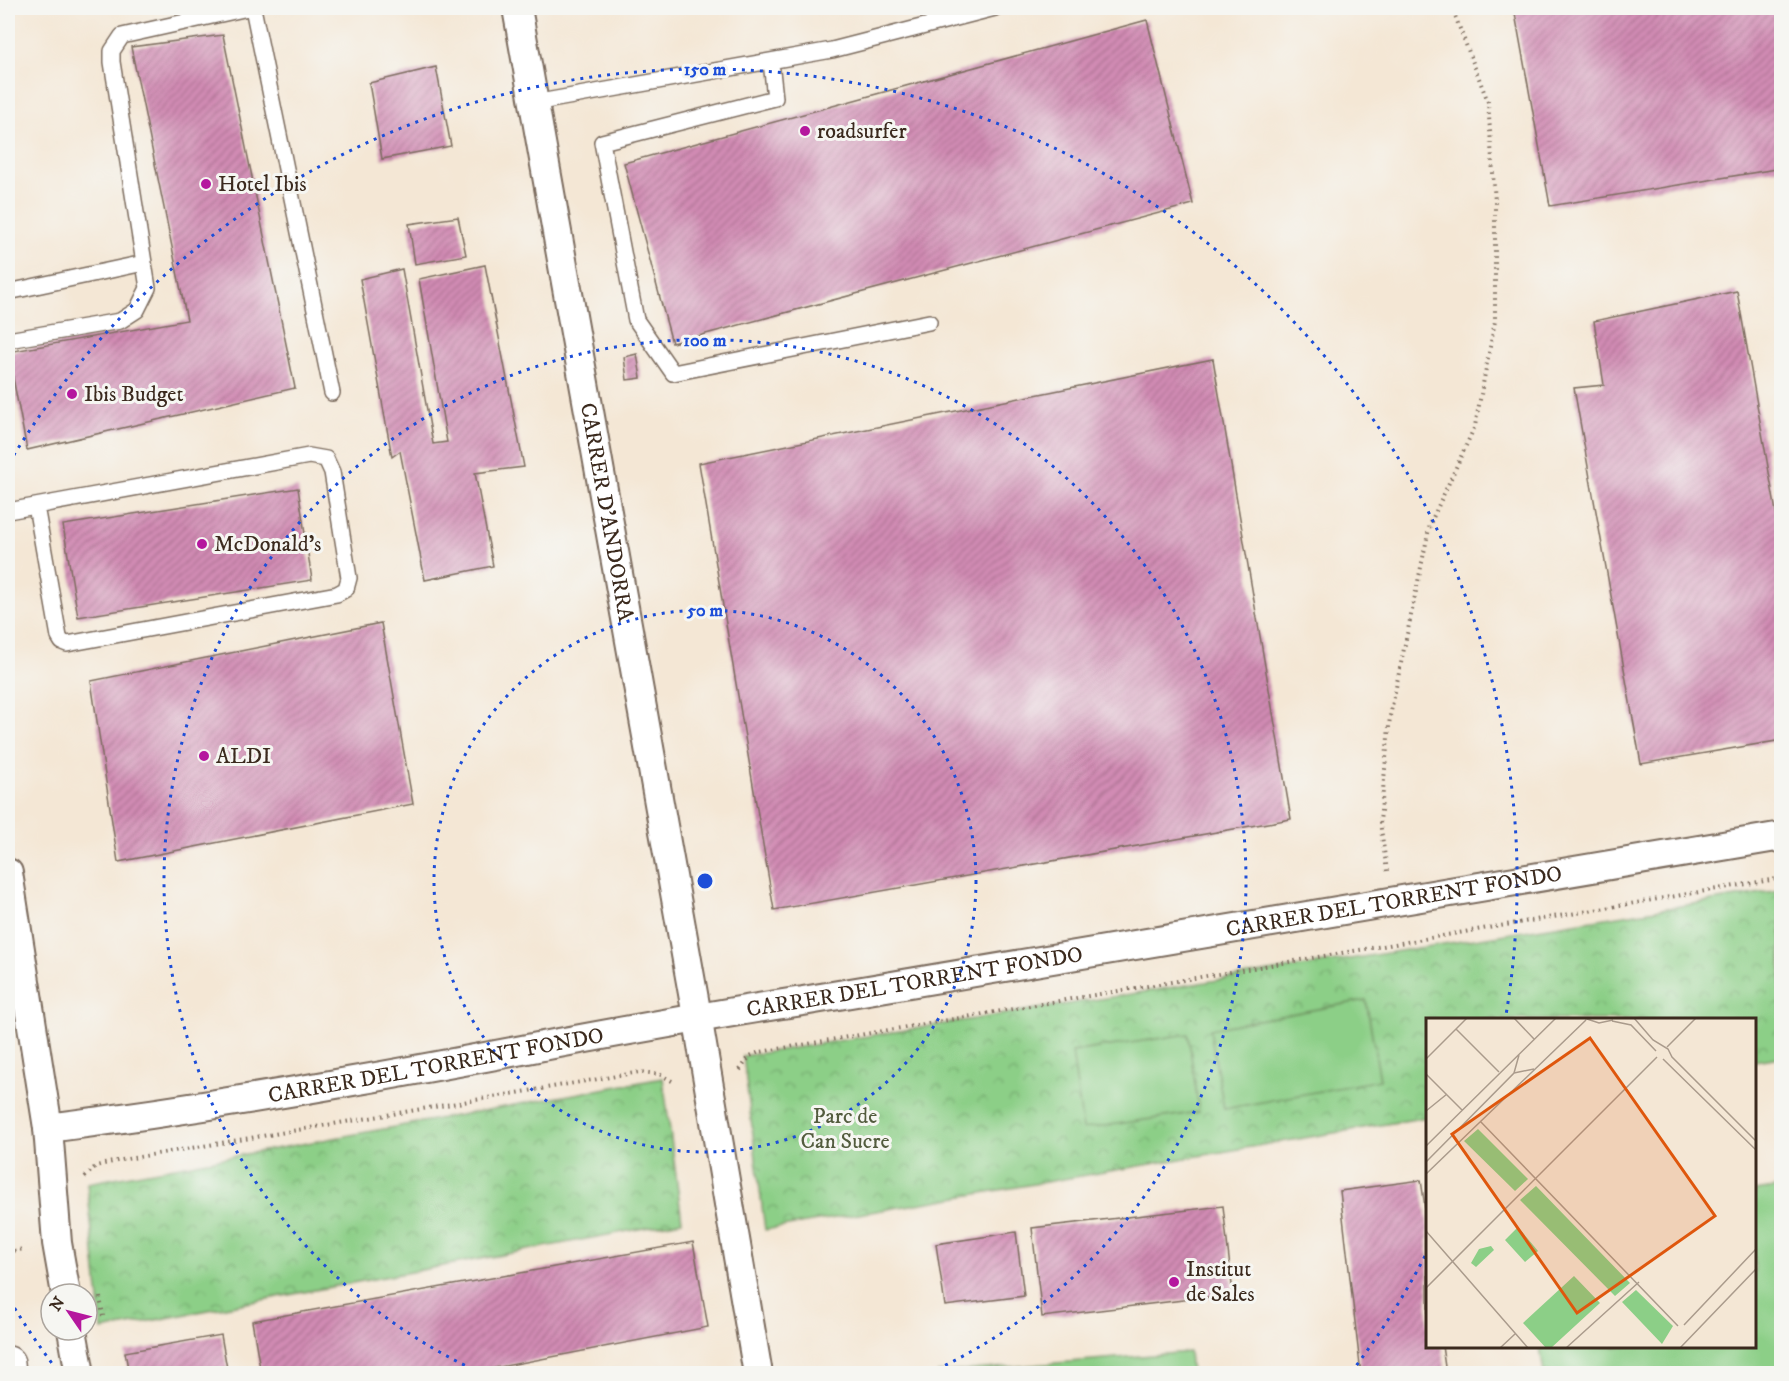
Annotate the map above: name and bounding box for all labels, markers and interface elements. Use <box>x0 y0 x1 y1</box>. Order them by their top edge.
text: 150 m <box>684 59 727 81</box>
place label: roadsurfer <box>817 118 907 145</box>
marker: roadsurfer <box>798 124 812 138</box>
place label: Hotel Ibis <box>218 171 307 198</box>
marker: Hotel Ibis <box>199 177 213 191</box>
text: 100 m <box>683 330 727 352</box>
place label: Ibis Budget <box>84 381 184 408</box>
marker: Ibis Budget <box>65 387 79 401</box>
street label: CARRER D'ANDORRA <box>574 401 640 624</box>
place label: McDonald's <box>214 531 321 558</box>
marker: McDonald's <box>195 537 209 551</box>
text: 50 m <box>686 600 723 622</box>
place label: ALDI <box>216 743 271 770</box>
marker: ALDI <box>197 749 211 763</box>
street label: CARRER DEL TORRENT FONDO <box>1224 860 1564 943</box>
centre of rings <box>695 871 715 891</box>
street label: CARRER DEL TORRENT FONDO <box>745 941 1085 1023</box>
inset map <box>1426 1018 1756 1348</box>
street label: CARRER DEL TORRENT FONDO <box>266 1021 606 1109</box>
park label: Parc de Can Sucre <box>800 1103 890 1155</box>
place label: Institut de Sales <box>1186 1256 1255 1308</box>
marker: Institut de Sales <box>1167 1275 1181 1289</box>
north arrow <box>39 1282 99 1342</box>
text: N <box>46 1293 69 1315</box>

